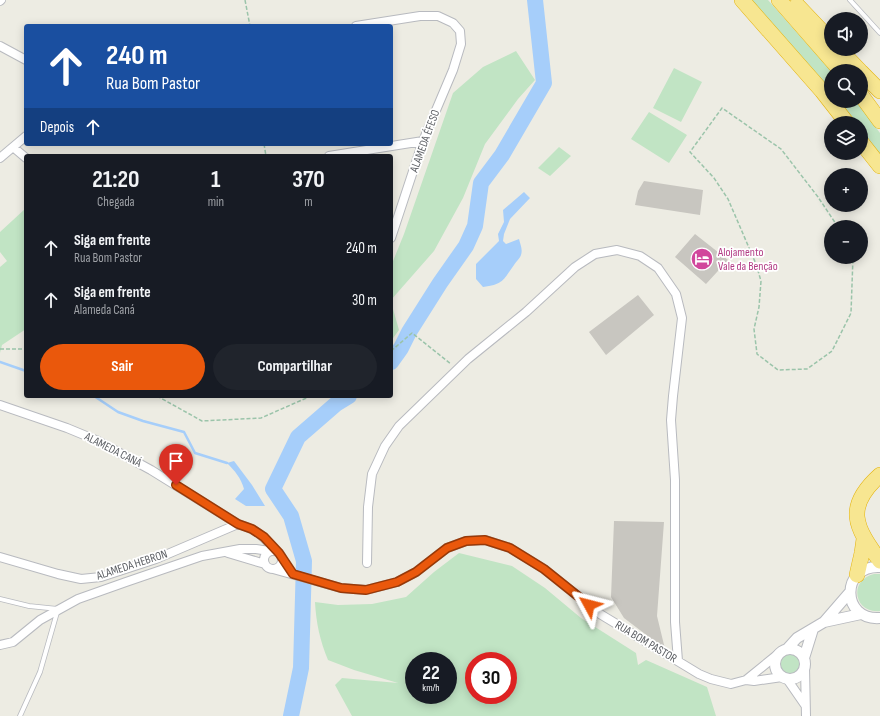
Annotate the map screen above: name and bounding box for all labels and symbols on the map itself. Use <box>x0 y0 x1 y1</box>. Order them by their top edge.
street label: ALAMEDA ÉFESO <box>406 108 443 175</box>
place label: Alojamento Vale da Benção <box>717 245 778 274</box>
hotel icon: Alojamento Vale da Benção <box>689 246 715 272</box>
street label: ALAMEDA CANÁ <box>81 429 145 471</box>
pin <box>159 444 193 485</box>
street label: ALAMEDA HEBRON <box>94 546 169 584</box>
position arrow <box>568 584 610 626</box>
street label: RUA BOM PASTOR <box>612 618 680 667</box>
speed limit sign: 30 <box>465 652 517 704</box>

